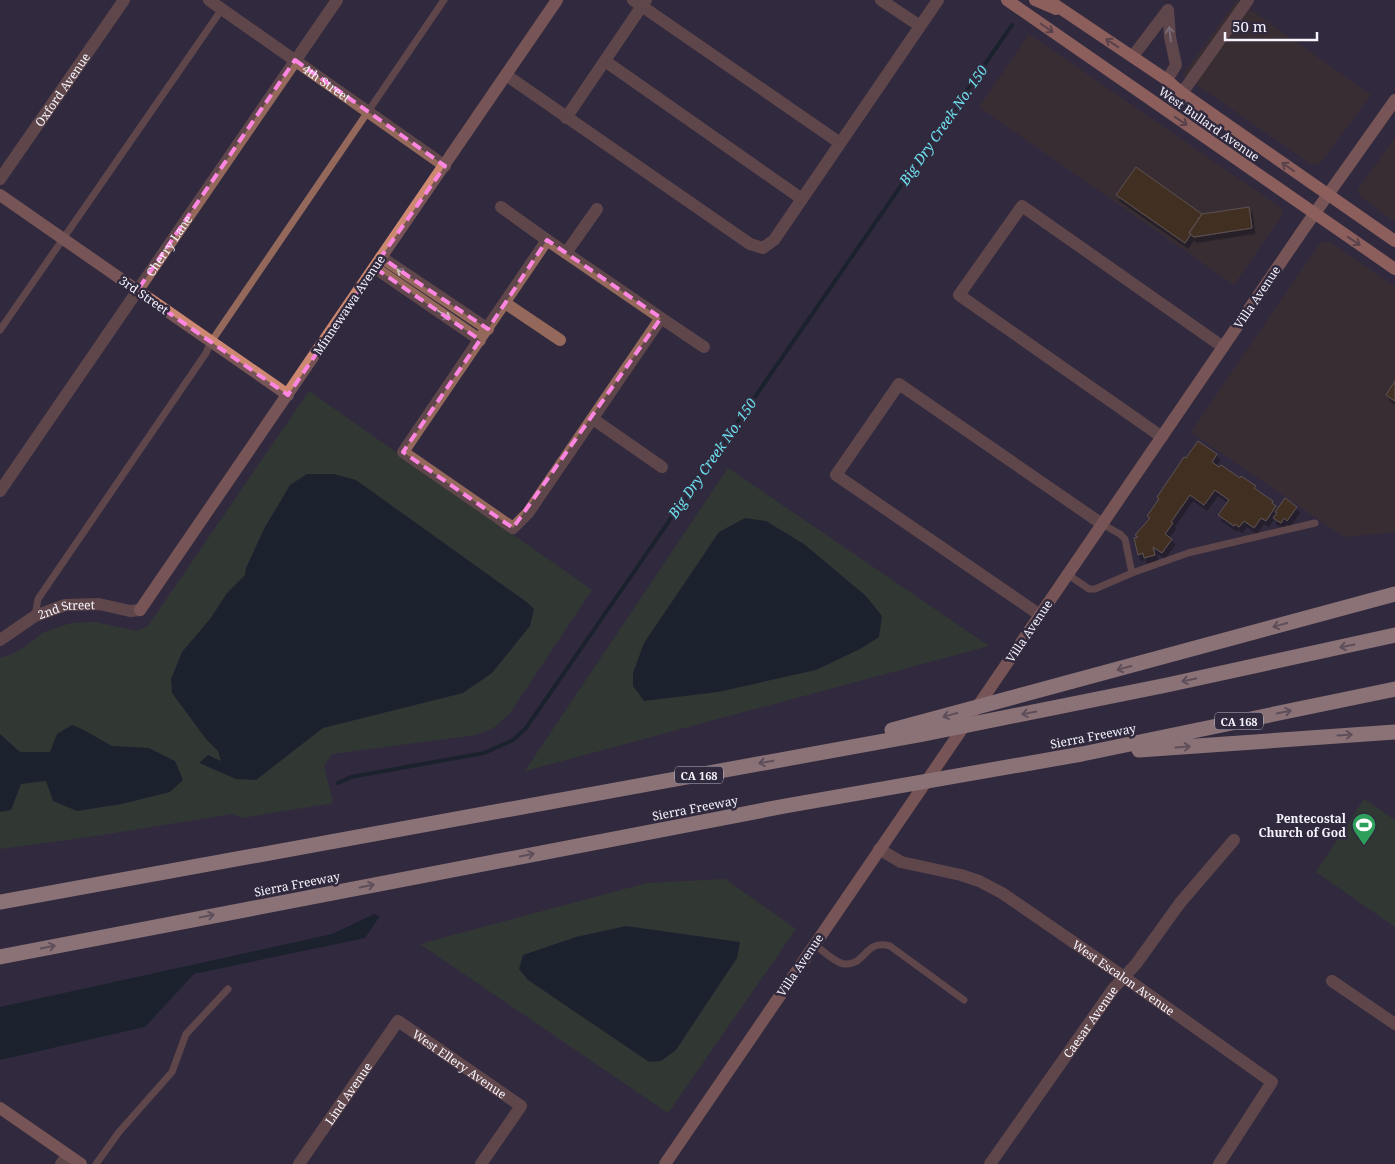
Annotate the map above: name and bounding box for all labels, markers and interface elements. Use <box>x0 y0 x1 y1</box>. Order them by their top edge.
scale bar <box>1225 10 1318 42</box>
text: 50 m <box>1232 16 1267 36</box>
one-way arrow <box>1040 23 1054 33</box>
one-way arrow <box>1165 27 1175 43</box>
one-way arrow <box>1106 37 1120 47</box>
street label: Oxford Avenue <box>31 49 94 130</box>
street label: 4th Street <box>299 60 354 106</box>
water label: Big Dry Creek No. 150 <box>894 61 992 190</box>
street label: West Bullard Avenue <box>1155 83 1263 165</box>
one-way arrow <box>1173 116 1187 126</box>
one-way arrow <box>1281 162 1295 172</box>
street label: Cherry Lane <box>142 211 196 279</box>
one-way arrow <box>1347 236 1361 246</box>
street label: Minnewawa Avenue <box>309 252 389 358</box>
street label: Villa Avenue <box>1230 262 1284 332</box>
one-way arrow <box>396 268 410 278</box>
street label: 3rd Street <box>116 272 172 318</box>
one-way arrow <box>437 310 451 320</box>
water label: Big Dry Creek No. 150 <box>663 394 761 523</box>
street label: 2nd Street <box>35 596 95 623</box>
street label: Villa Avenue <box>1002 596 1056 666</box>
one-way arrow <box>1273 621 1289 631</box>
one-way arrow <box>1340 642 1356 651</box>
one-way arrow <box>1116 664 1132 673</box>
one-way arrow <box>1181 676 1197 685</box>
one-way arrow <box>1276 706 1292 716</box>
one-way arrow <box>1022 708 1038 718</box>
one-way arrow <box>942 711 958 720</box>
road number: CA 168 <box>1215 712 1263 729</box>
street label: Sierra Freeway <box>1049 719 1138 753</box>
one-way arrow <box>1337 731 1353 740</box>
one-way arrow <box>1175 742 1191 751</box>
one-way arrow <box>759 758 775 768</box>
road number: CA 168 <box>675 766 723 784</box>
street label: Sierra Freeway <box>651 791 740 825</box>
place label: Pentecostal Church of God <box>1258 810 1347 841</box>
sports icon: Pentecostal Church of God <box>1351 812 1377 846</box>
one-way arrow <box>518 850 534 860</box>
street label: Sierra Freeway <box>253 867 342 901</box>
one-way arrow <box>359 881 375 890</box>
one-way arrow <box>199 911 215 921</box>
street label: Villa Avenue <box>773 930 827 1000</box>
street label: West Escalon Avenue <box>1069 936 1178 1019</box>
one-way arrow <box>39 942 55 951</box>
street label: Caesar Avenue <box>1059 982 1121 1061</box>
street label: West Ellery Avenue <box>409 1025 510 1102</box>
street label: Lind Avenue <box>320 1059 376 1128</box>

